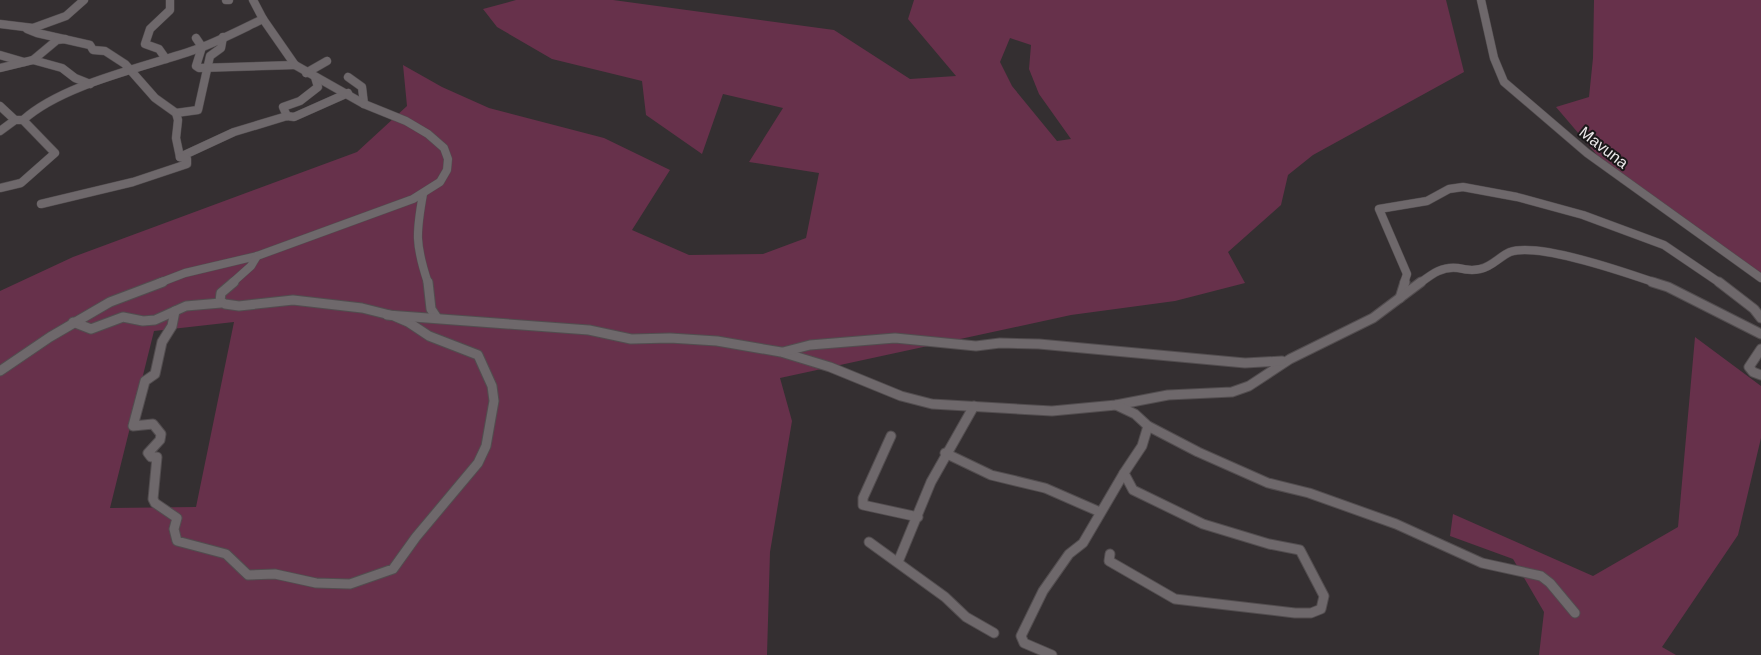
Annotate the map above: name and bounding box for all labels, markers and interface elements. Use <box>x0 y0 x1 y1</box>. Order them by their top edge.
street label: Mavuna <box>1576 123 1631 172</box>

